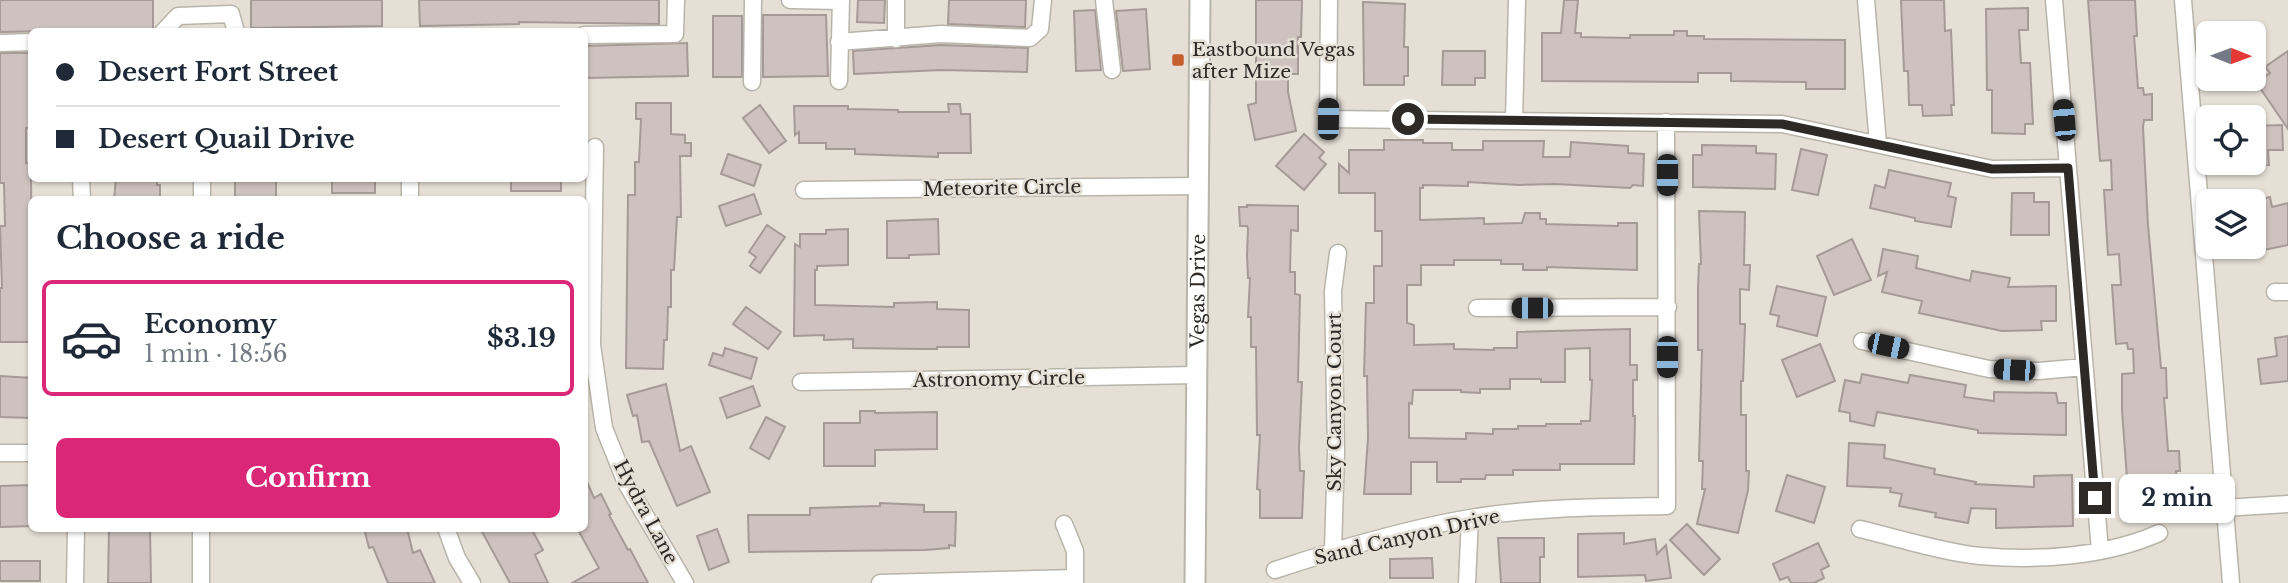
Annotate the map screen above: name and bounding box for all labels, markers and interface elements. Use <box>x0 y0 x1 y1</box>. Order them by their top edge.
north arrow <box>2196 21 2266 91</box>
map controls <box>2196 21 2266 259</box>
place label: Eastbound Vegas after Mize <box>1192 38 1355 83</box>
marker: Eastbound Vegas after Mize <box>1170 52 1186 68</box>
text: Desert Fort Street <box>98 56 338 88</box>
car <box>1318 98 1339 140</box>
car <box>2052 98 2077 142</box>
route start <box>1392 103 1424 135</box>
button: locate <box>2196 105 2266 175</box>
text: Desert Quail Drive <box>98 123 355 155</box>
car <box>1657 154 1678 196</box>
street label: Meteorite Circle <box>923 175 1081 201</box>
button: layers <box>2196 189 2266 259</box>
text: Choose a ride <box>56 218 285 258</box>
street label: Vegas Drive <box>1186 234 1209 349</box>
car <box>1512 298 1554 319</box>
icon: car <box>60 307 123 370</box>
text: Economy <box>144 308 277 340</box>
street label: Sky Canyon Court <box>1323 312 1346 491</box>
text: $3.19 <box>487 322 556 354</box>
car <box>1866 331 1911 361</box>
car <box>1657 336 1678 378</box>
text: 1 min · 18:56 <box>144 340 288 368</box>
car <box>1993 358 2036 382</box>
street label: Astronomy Circle <box>912 366 1085 392</box>
button: Confirm <box>56 438 560 518</box>
street label: Hydra Lane <box>609 456 683 568</box>
callout: 2 min <box>2120 474 2235 522</box>
route end <box>2079 482 2111 514</box>
text: 2 min <box>2141 484 2213 512</box>
street label: Sand Canyon Drive <box>1312 504 1502 570</box>

